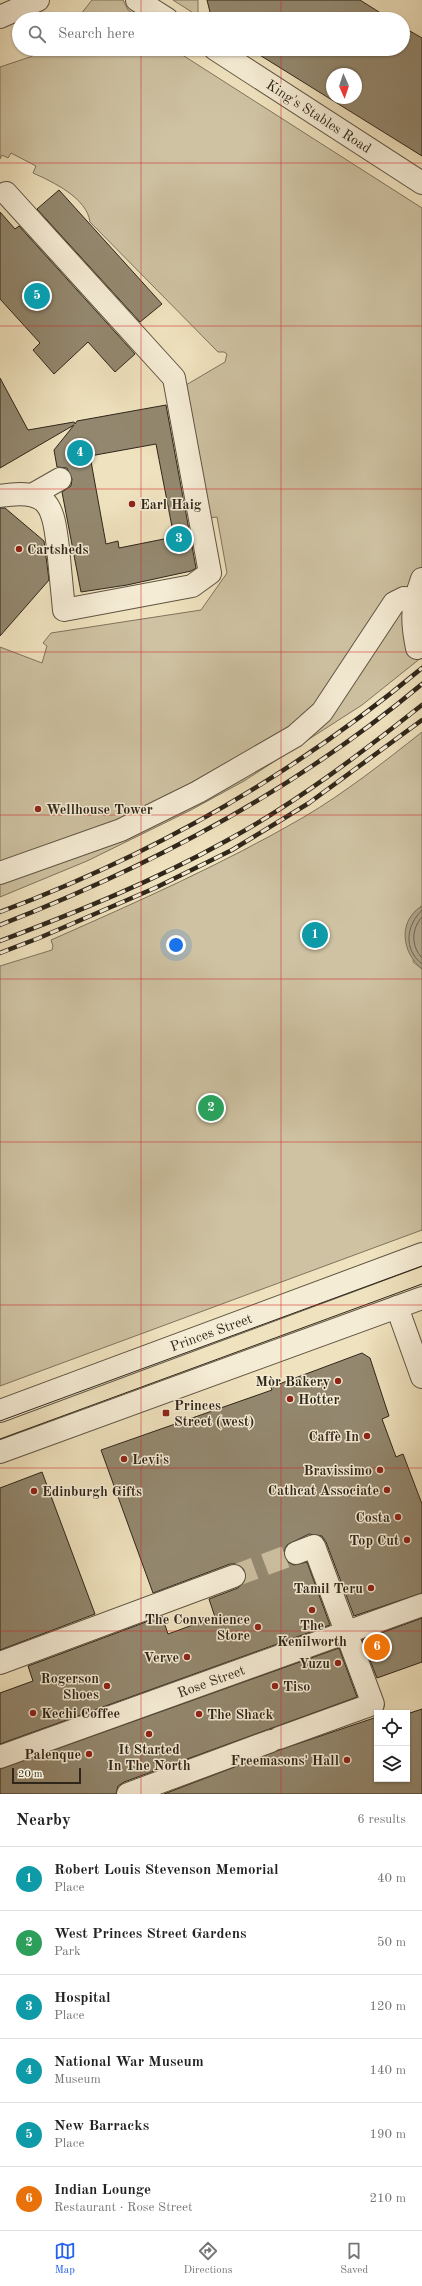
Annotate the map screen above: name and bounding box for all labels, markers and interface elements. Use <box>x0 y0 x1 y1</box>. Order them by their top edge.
search box <box>12 12 410 56</box>
icon: search <box>26 23 48 45</box>
text: Search here <box>58 27 135 42</box>
north arrow <box>326 68 362 104</box>
street label: King's Stables Road <box>264 78 373 156</box>
pin: 5 <box>24 281 50 311</box>
pin: 4 <box>67 438 93 468</box>
place label: Earl Haig <box>140 498 202 512</box>
marker: Earl Haig <box>127 499 137 509</box>
pin: 3 <box>166 524 192 554</box>
place label: Cartsheds <box>27 543 89 557</box>
marker: Cartsheds <box>14 544 24 554</box>
place label: Wellhouse Tower <box>46 803 153 817</box>
marker: Wellhouse Tower <box>33 804 43 814</box>
pin: 1 <box>302 920 328 950</box>
your location <box>166 935 186 955</box>
pin: 2 <box>198 1093 224 1123</box>
street label: Princes Street <box>168 1312 254 1354</box>
place label: Mòr Bakery <box>256 1375 330 1389</box>
marker: Mòr Bakery <box>333 1376 343 1386</box>
place label: Hotter <box>298 1393 339 1407</box>
marker: Hotter <box>285 1394 295 1404</box>
place label: Princes Street (west) <box>174 1399 254 1429</box>
marker: Princes Street (west) <box>161 1408 171 1418</box>
place label: Caffè In <box>308 1430 359 1444</box>
marker: Caffè In <box>362 1431 372 1441</box>
place label: Levi's <box>132 1453 169 1467</box>
marker: Levi's <box>119 1454 129 1464</box>
place label: Bravissimo <box>304 1464 372 1478</box>
marker: Bravissimo <box>375 1465 385 1475</box>
place label: Cathcat Associate <box>268 1484 379 1498</box>
place label: Edinburgh Gifts <box>42 1485 142 1499</box>
marker: Cathcat Associate <box>382 1485 392 1495</box>
marker: Edinburgh Gifts <box>29 1486 39 1496</box>
place label: Costa <box>355 1511 390 1525</box>
marker: Costa <box>393 1512 403 1522</box>
place label: Top Cut <box>349 1534 399 1548</box>
marker: Top Cut <box>402 1535 412 1545</box>
place label: Tamil Teru <box>294 1582 363 1596</box>
marker: Tamil Teru <box>366 1583 376 1593</box>
marker: The Kenilworth <box>307 1605 317 1615</box>
place label: The Convenience Store <box>145 1613 250 1643</box>
place label: The Kenilworth <box>277 1619 347 1649</box>
marker: The Convenience Store <box>253 1622 263 1632</box>
pin: 6 <box>364 1632 390 1662</box>
place label: Verve <box>144 1651 179 1665</box>
marker: Verve <box>182 1652 192 1662</box>
place label: Yuzu <box>299 1657 330 1671</box>
marker: Yuzu <box>333 1658 343 1668</box>
street label: Rose Street <box>176 1663 247 1701</box>
place label: Rogerson Shoes <box>40 1672 99 1702</box>
place label: Tiso <box>283 1680 310 1694</box>
marker: Rogerson Shoes <box>102 1681 112 1691</box>
marker: Tiso <box>270 1681 280 1691</box>
place label: Kechi Coffee <box>41 1707 120 1721</box>
marker: Kechi Coffee <box>28 1708 38 1718</box>
place label: The Shack <box>207 1708 274 1722</box>
marker: The Shack <box>194 1709 204 1719</box>
map controls <box>374 1710 410 1782</box>
button: locate <box>374 1710 410 1746</box>
marker: It Started In The North <box>144 1729 154 1739</box>
place label: It Started In The North <box>107 1743 191 1773</box>
button: layers <box>374 1746 410 1782</box>
place label: Palenque <box>24 1748 81 1762</box>
marker: Palenque <box>84 1749 94 1759</box>
place label: Freemasons' Hall <box>231 1754 339 1768</box>
marker: Freemasons' Hall <box>342 1755 352 1765</box>
scale bar <box>12 1766 81 1785</box>
text: 20 m <box>18 1769 43 1780</box>
text: Nearby <box>16 1812 71 1829</box>
text: 6 results <box>357 1813 406 1826</box>
text: Robert Louis Stevenson Memorial <box>54 1863 279 1878</box>
text: 1 <box>25 1872 33 1885</box>
text: 40 m <box>377 1872 406 1885</box>
text: Place <box>54 1881 84 1894</box>
text: West Princes Street Gardens <box>54 1927 246 1942</box>
text: 2 <box>25 1936 33 1949</box>
text: 50 m <box>377 1936 406 1949</box>
text: Park <box>54 1945 81 1958</box>
text: Hospital <box>54 1991 111 2006</box>
text: 3 <box>25 2000 33 2013</box>
text: 120 m <box>369 2000 406 2013</box>
text: Place <box>54 2009 84 2022</box>
text: National War Museum <box>54 2055 204 2070</box>
text: 4 <box>25 2064 33 2077</box>
text: 140 m <box>369 2064 406 2077</box>
text: Museum <box>54 2073 101 2086</box>
text: New Barracks <box>54 2119 149 2134</box>
text: 5 <box>25 2128 33 2141</box>
text: 190 m <box>369 2128 406 2141</box>
text: Place <box>54 2137 84 2150</box>
text: Indian Lounge <box>54 2183 151 2198</box>
text: 6 <box>25 2192 33 2205</box>
text: 210 m <box>369 2192 406 2205</box>
text: Restaurant · Rose Street <box>54 2201 193 2214</box>
tab: Map <box>54 2240 76 2278</box>
tab: Directions <box>184 2240 232 2278</box>
tab: Saved <box>340 2240 368 2278</box>

